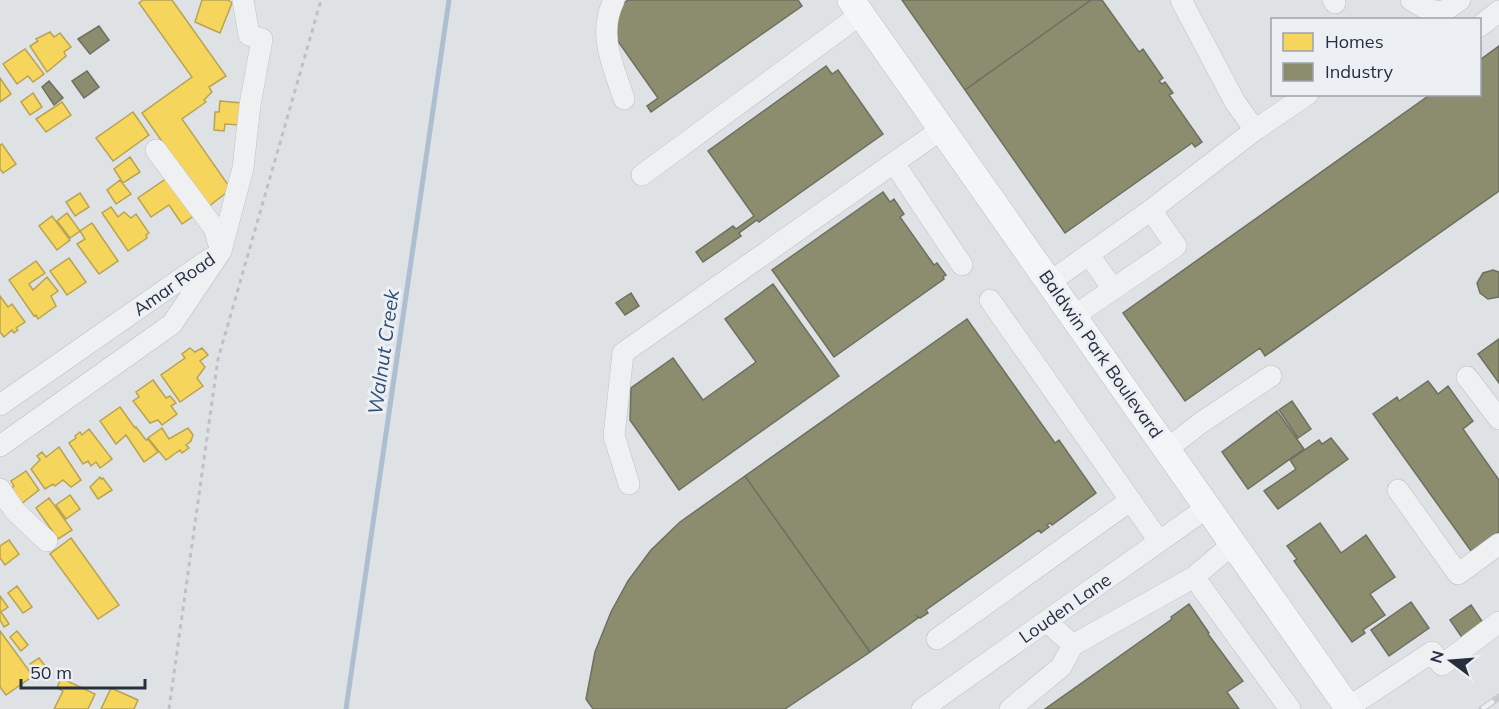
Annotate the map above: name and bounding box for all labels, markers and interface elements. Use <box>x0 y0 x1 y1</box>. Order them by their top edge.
legend <box>1271 18 1481 96</box>
text: Homes <box>1325 30 1384 53</box>
text: Industry <box>1325 60 1394 83</box>
street label: Amar Road <box>128 247 220 321</box>
street label: Baldwin Park Boulevard <box>1034 265 1168 443</box>
water label: Walnut Creek <box>362 287 404 416</box>
street label: Louden Lane <box>1015 568 1115 648</box>
north arrow <box>1421 631 1481 691</box>
text: N <box>1425 648 1448 665</box>
scale bar <box>21 652 146 690</box>
text: 50 m <box>30 661 72 684</box>

